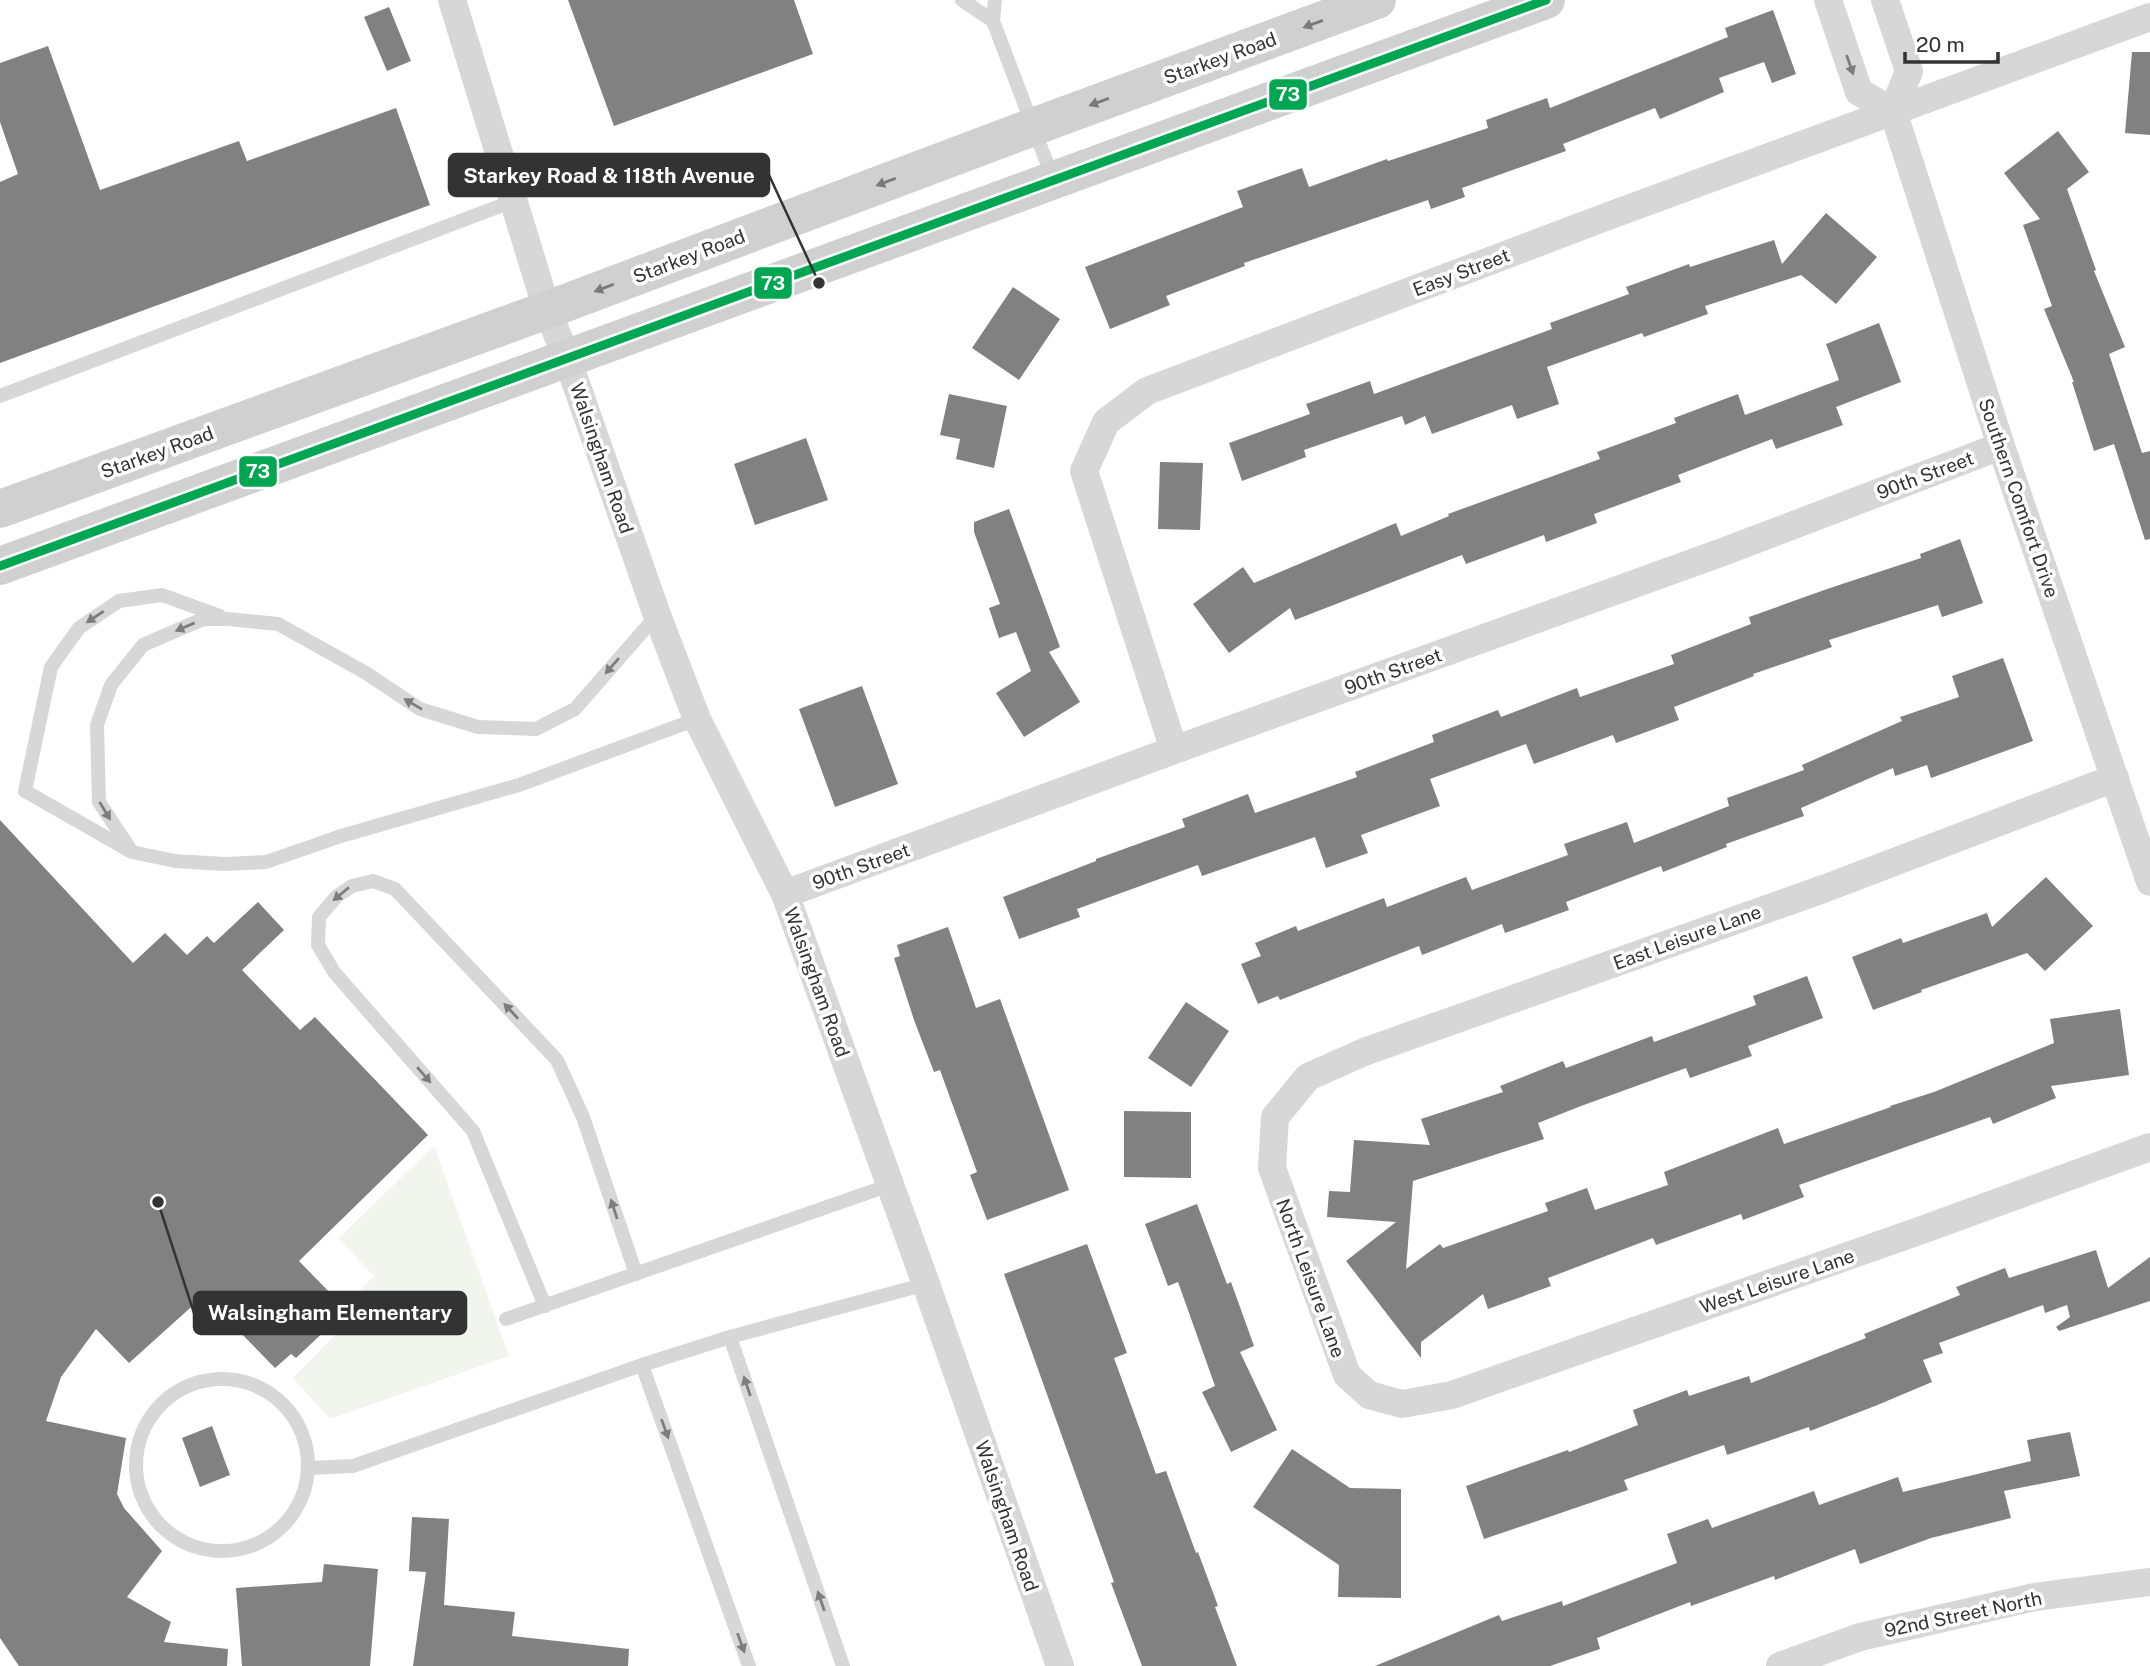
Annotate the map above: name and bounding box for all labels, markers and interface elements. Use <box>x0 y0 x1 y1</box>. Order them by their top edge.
one-way arrow <box>1302 18 1323 29</box>
scale bar <box>1905 21 1998 65</box>
street label: Starkey Road <box>1161 27 1279 89</box>
text: 20 m <box>1916 32 1965 57</box>
one-way arrow <box>1845 54 1856 75</box>
line badge: 73 <box>1268 78 1308 111</box>
text: 73 <box>1276 83 1300 105</box>
one-way arrow <box>1089 97 1110 108</box>
callout: Starkey Road & 118th Avenue <box>449 154 769 196</box>
text: Starkey Road & 118th Avenue <box>463 163 755 188</box>
one-way arrow <box>876 176 897 187</box>
street label: Starkey Road <box>630 225 748 287</box>
street label: Easy Street <box>1410 243 1512 301</box>
line badge: 73 <box>753 266 793 300</box>
text: 73 <box>761 272 785 294</box>
one-way arrow <box>594 283 615 294</box>
street label: Walsingham Road <box>566 380 638 536</box>
street label: Southern Comfort Drive <box>1975 395 2063 601</box>
street label: Starkey Road <box>98 421 216 483</box>
street label: 90th Street <box>1874 446 1976 504</box>
line badge: 73 <box>238 455 278 488</box>
text: 73 <box>246 460 270 482</box>
one-way arrow <box>86 611 105 624</box>
one-way arrow <box>174 621 195 632</box>
street label: 90th Street <box>1341 643 1445 699</box>
one-way arrow <box>605 658 620 675</box>
one-way arrow <box>404 698 423 710</box>
one-way arrow <box>99 801 112 821</box>
street label: 90th Street <box>809 838 913 894</box>
one-way arrow <box>332 887 350 902</box>
street label: East Leisure Lane <box>1610 900 1764 974</box>
street label: Walsingham Road <box>780 904 854 1060</box>
one-way arrow <box>503 1003 519 1020</box>
one-way arrow <box>416 1066 431 1083</box>
street label: North Leisure Lane <box>1272 1196 1350 1360</box>
one-way arrow <box>608 1199 619 1220</box>
street label: West Leisure Lane <box>1697 1244 1857 1318</box>
callout: Walsingham Elementary <box>194 1292 466 1334</box>
text: Walsingham Elementary <box>208 1300 452 1325</box>
one-way arrow <box>741 1376 752 1397</box>
one-way arrow <box>660 1419 671 1440</box>
street label: Walsingham Road <box>971 1438 1043 1594</box>
street label: 92nd Street North <box>1882 1587 2044 1641</box>
one-way arrow <box>815 1591 826 1612</box>
one-way arrow <box>736 1633 747 1654</box>

